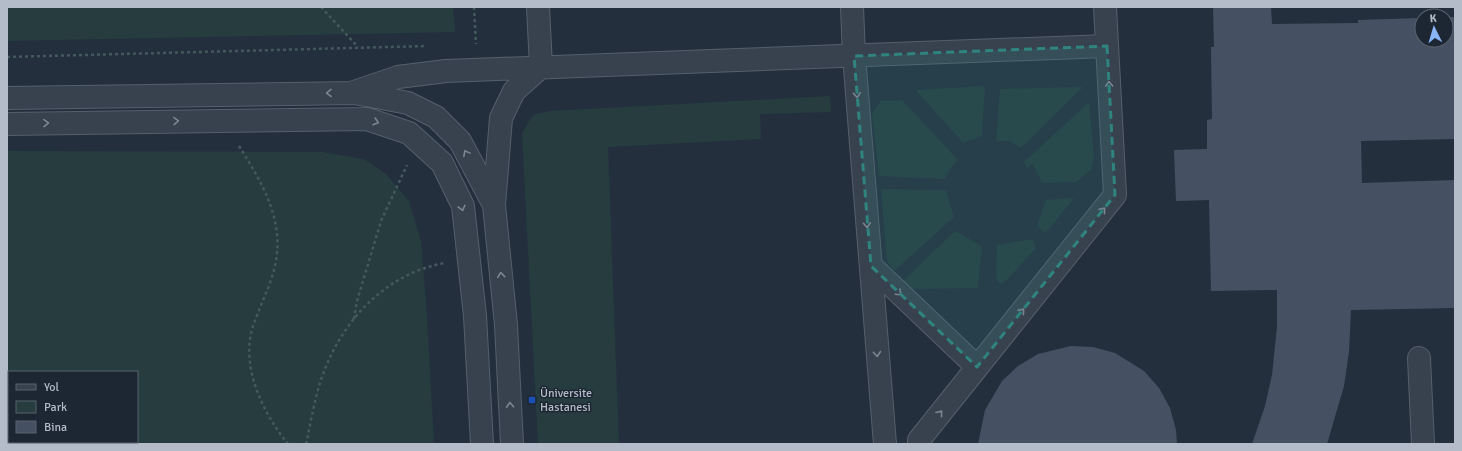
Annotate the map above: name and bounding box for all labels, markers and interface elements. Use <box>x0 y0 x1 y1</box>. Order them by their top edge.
north arrow <box>1414 8 1454 48</box>
text: K <box>1429 12 1437 25</box>
one-way arrow <box>1105 81 1114 87</box>
one-way arrow <box>326 89 332 97</box>
one-way arrow <box>853 92 862 98</box>
one-way arrow <box>173 117 179 126</box>
one-way arrow <box>372 117 379 125</box>
one-way arrow <box>43 119 49 127</box>
one-way arrow <box>463 150 471 157</box>
one-way arrow <box>458 205 466 212</box>
one-way arrow <box>1099 207 1106 214</box>
one-way arrow <box>863 222 872 228</box>
one-way arrow <box>497 272 506 278</box>
one-way arrow <box>894 288 902 296</box>
one-way arrow <box>1017 309 1024 316</box>
one-way arrow <box>873 351 882 357</box>
legend <box>8 371 138 443</box>
text: Yol <box>44 380 60 395</box>
place label: Üniversite Hastanesi <box>540 386 592 415</box>
marker: Üniversite Hastanesi <box>527 395 537 405</box>
text: Park <box>44 400 67 415</box>
one-way arrow <box>506 402 514 408</box>
one-way arrow <box>936 410 943 417</box>
text: Bina <box>44 420 67 435</box>

